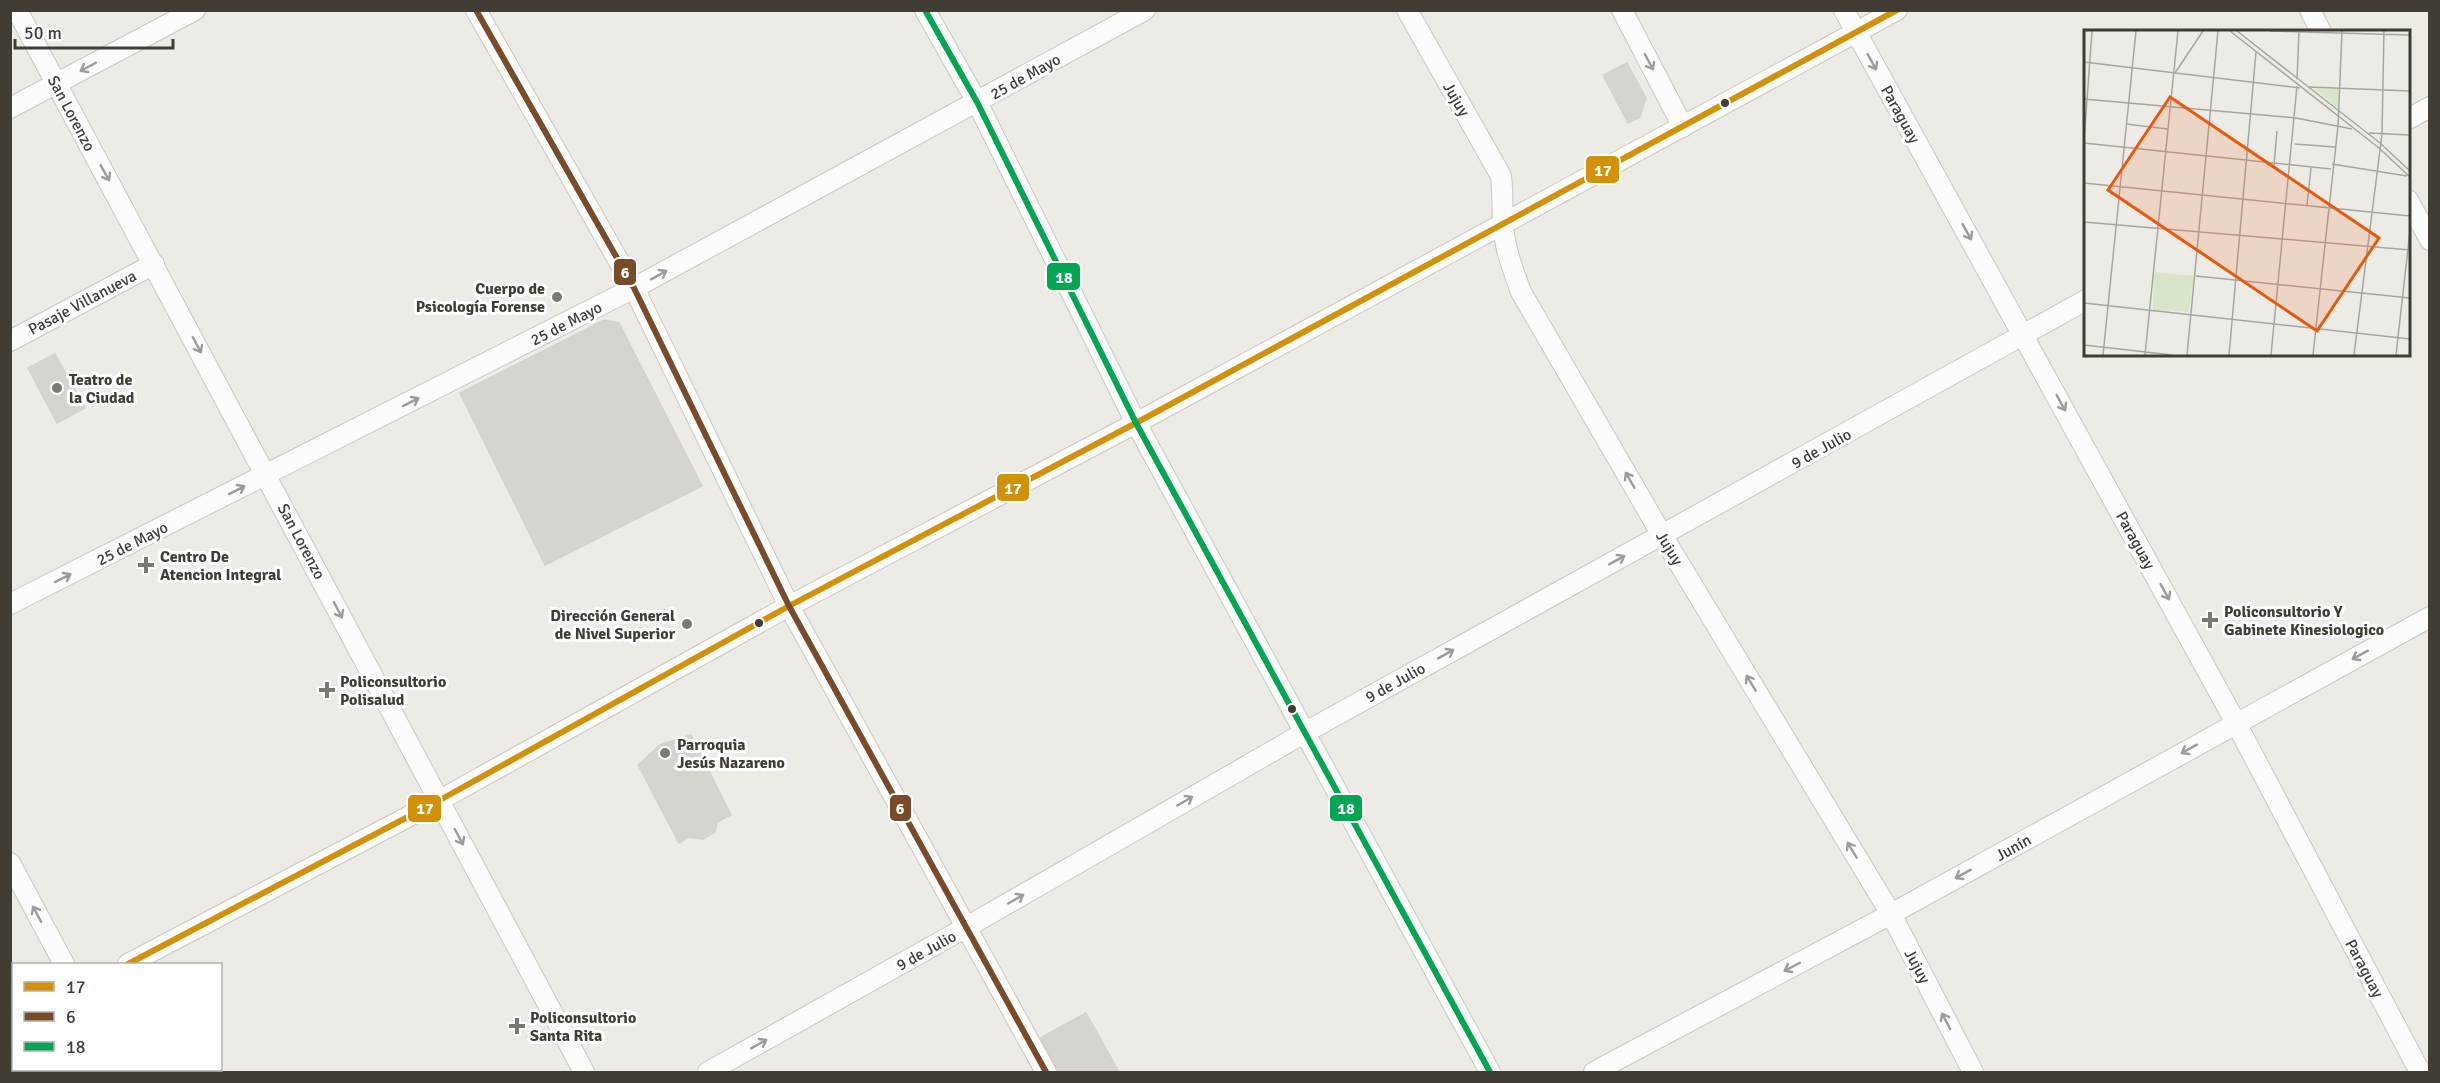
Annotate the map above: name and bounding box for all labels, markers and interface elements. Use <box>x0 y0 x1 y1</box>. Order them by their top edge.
scale bar <box>15 12 172 50</box>
text: 50 m <box>24 22 62 44</box>
inset map <box>2084 30 2410 356</box>
street label: 25 de Mayo <box>987 49 1064 104</box>
one-way arrow <box>1643 53 1655 70</box>
one-way arrow <box>1866 53 1878 70</box>
one-way arrow <box>79 62 97 73</box>
street label: San Lorenzo <box>43 72 99 155</box>
street label: Jujuy <box>1438 79 1474 121</box>
street label: Paraguay <box>1876 82 1924 147</box>
unlabelled marker <box>1719 97 1731 109</box>
line badge: 17 <box>1585 155 1620 184</box>
text: 17 <box>1594 161 1612 181</box>
one-way arrow <box>99 164 111 181</box>
one-way arrow <box>1962 223 1973 241</box>
line badge: 6 <box>613 258 637 286</box>
line badge: 18 <box>1046 262 1081 291</box>
text: 6 <box>621 263 630 283</box>
street label: Pasaje Villanueva <box>25 266 140 340</box>
text: 18 <box>1055 268 1073 288</box>
one-way arrow <box>650 269 667 281</box>
place label: Cuerpo de Psicología Forense <box>416 279 545 317</box>
marker: Cuerpo de Psicología Forense <box>550 290 564 304</box>
street label: 25 de Mayo <box>527 297 605 350</box>
one-way arrow <box>191 336 203 353</box>
place label: Teatro de la Ciudad <box>69 370 135 408</box>
marker: Teatro de la Ciudad <box>50 381 64 395</box>
one-way arrow <box>2055 394 2067 411</box>
one-way arrow <box>401 395 419 407</box>
street label: 9 de Julio <box>1788 424 1855 473</box>
one-way arrow <box>1624 471 1635 489</box>
line badge: 17 <box>996 473 1030 502</box>
text: 17 <box>1004 479 1022 499</box>
one-way arrow <box>227 484 245 495</box>
street label: San Lorenzo <box>273 500 329 583</box>
street label: Paraguay <box>2111 508 2159 573</box>
street label: 25 de Mayo <box>93 517 171 570</box>
street label: Jujuy <box>1651 528 1687 570</box>
place label: Centro De Atencion Integral <box>160 547 281 585</box>
one-way arrow <box>1608 554 1625 566</box>
marker: Centro De Atencion Integral <box>137 556 155 574</box>
one-way arrow <box>53 572 71 583</box>
one-way arrow <box>2160 583 2171 601</box>
one-way arrow <box>333 600 344 618</box>
place label: Policonsultorio Y Gabinete Kinesiologico <box>2224 602 2384 640</box>
place label: Dirección General de Nivel Superior <box>550 606 676 644</box>
marker: Policonsultorio Y Gabinete Kinesiologico <box>2201 611 2219 629</box>
marker: Dirección General de Nivel Superior <box>680 617 694 631</box>
unlabelled marker <box>753 617 765 629</box>
one-way arrow <box>1437 648 1454 660</box>
one-way arrow <box>2352 649 2369 661</box>
street label: 9 de Julio <box>1362 658 1429 707</box>
place label: Policonsultorio Polisalud <box>340 672 446 710</box>
one-way arrow <box>1745 675 1757 692</box>
marker: Policonsultorio Polisalud <box>318 681 336 699</box>
unlabelled marker <box>1286 703 1298 715</box>
place label: Parroquia Jesús Nazareno <box>677 735 785 773</box>
one-way arrow <box>2181 743 2198 755</box>
marker: Parroquia Jesús Nazareno <box>658 746 672 760</box>
line badge: 17 <box>407 794 442 823</box>
line badge: 6 <box>889 794 912 822</box>
line badge: 18 <box>1329 794 1363 822</box>
one-way arrow <box>1176 795 1193 807</box>
text: 17 <box>416 799 434 819</box>
text: 6 <box>896 799 905 819</box>
text: 18 <box>1337 799 1355 819</box>
one-way arrow <box>454 828 466 846</box>
street label: Junín <box>1992 830 2035 866</box>
one-way arrow <box>1846 842 1858 859</box>
one-way arrow <box>1955 869 1973 880</box>
one-way arrow <box>1007 893 1024 905</box>
one-way arrow <box>31 906 43 923</box>
street label: 9 de Julio <box>893 926 960 975</box>
street label: Paraguay <box>2340 936 2388 1002</box>
street label: Jujuy <box>1900 946 1935 988</box>
one-way arrow <box>1784 961 1801 973</box>
legend <box>12 963 222 1071</box>
text: 17 <box>66 976 85 998</box>
text: 6 <box>66 1006 76 1028</box>
place label: Policonsultorio Santa Rita <box>530 1008 636 1046</box>
one-way arrow <box>1940 1012 1952 1030</box>
marker: Policonsultorio Santa Rita <box>508 1017 526 1035</box>
text: 18 <box>66 1036 85 1058</box>
one-way arrow <box>750 1038 767 1050</box>

